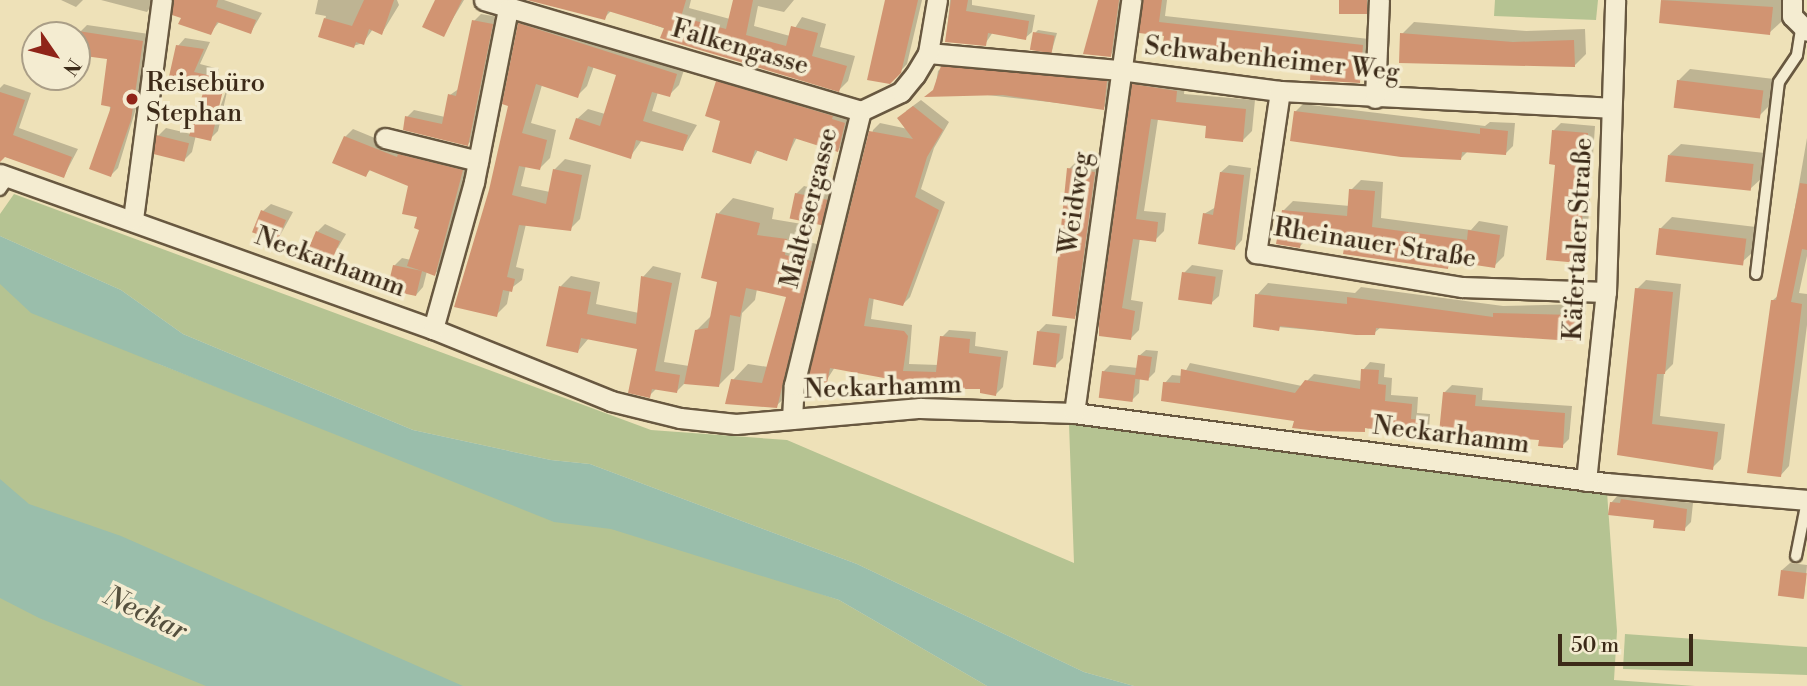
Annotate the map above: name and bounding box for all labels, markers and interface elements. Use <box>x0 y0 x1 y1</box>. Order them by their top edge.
street label: Falkengasse <box>668 14 812 82</box>
north arrow <box>21 21 91 91</box>
street label: Schwabenheimer Weg <box>1143 31 1401 89</box>
text: N <box>57 54 86 80</box>
place label: Reisebüro Stephan <box>146 68 265 130</box>
marker: Reisebüro Stephan <box>124 91 140 107</box>
street label: Maltesergasse <box>775 125 845 291</box>
street label: Käfertaler Straße <box>1558 137 1600 341</box>
street label: Weidweg <box>1053 150 1099 256</box>
street label: Rheinauer Straße <box>1272 213 1478 275</box>
street label: Neckarhamm <box>250 221 410 305</box>
street label: Neckarhamm <box>804 370 962 406</box>
street label: Neckarhamm <box>1371 411 1531 461</box>
water label: Neckar <box>98 579 192 649</box>
scale bar <box>1562 620 1697 664</box>
text: 50 m <box>1571 633 1619 659</box>

